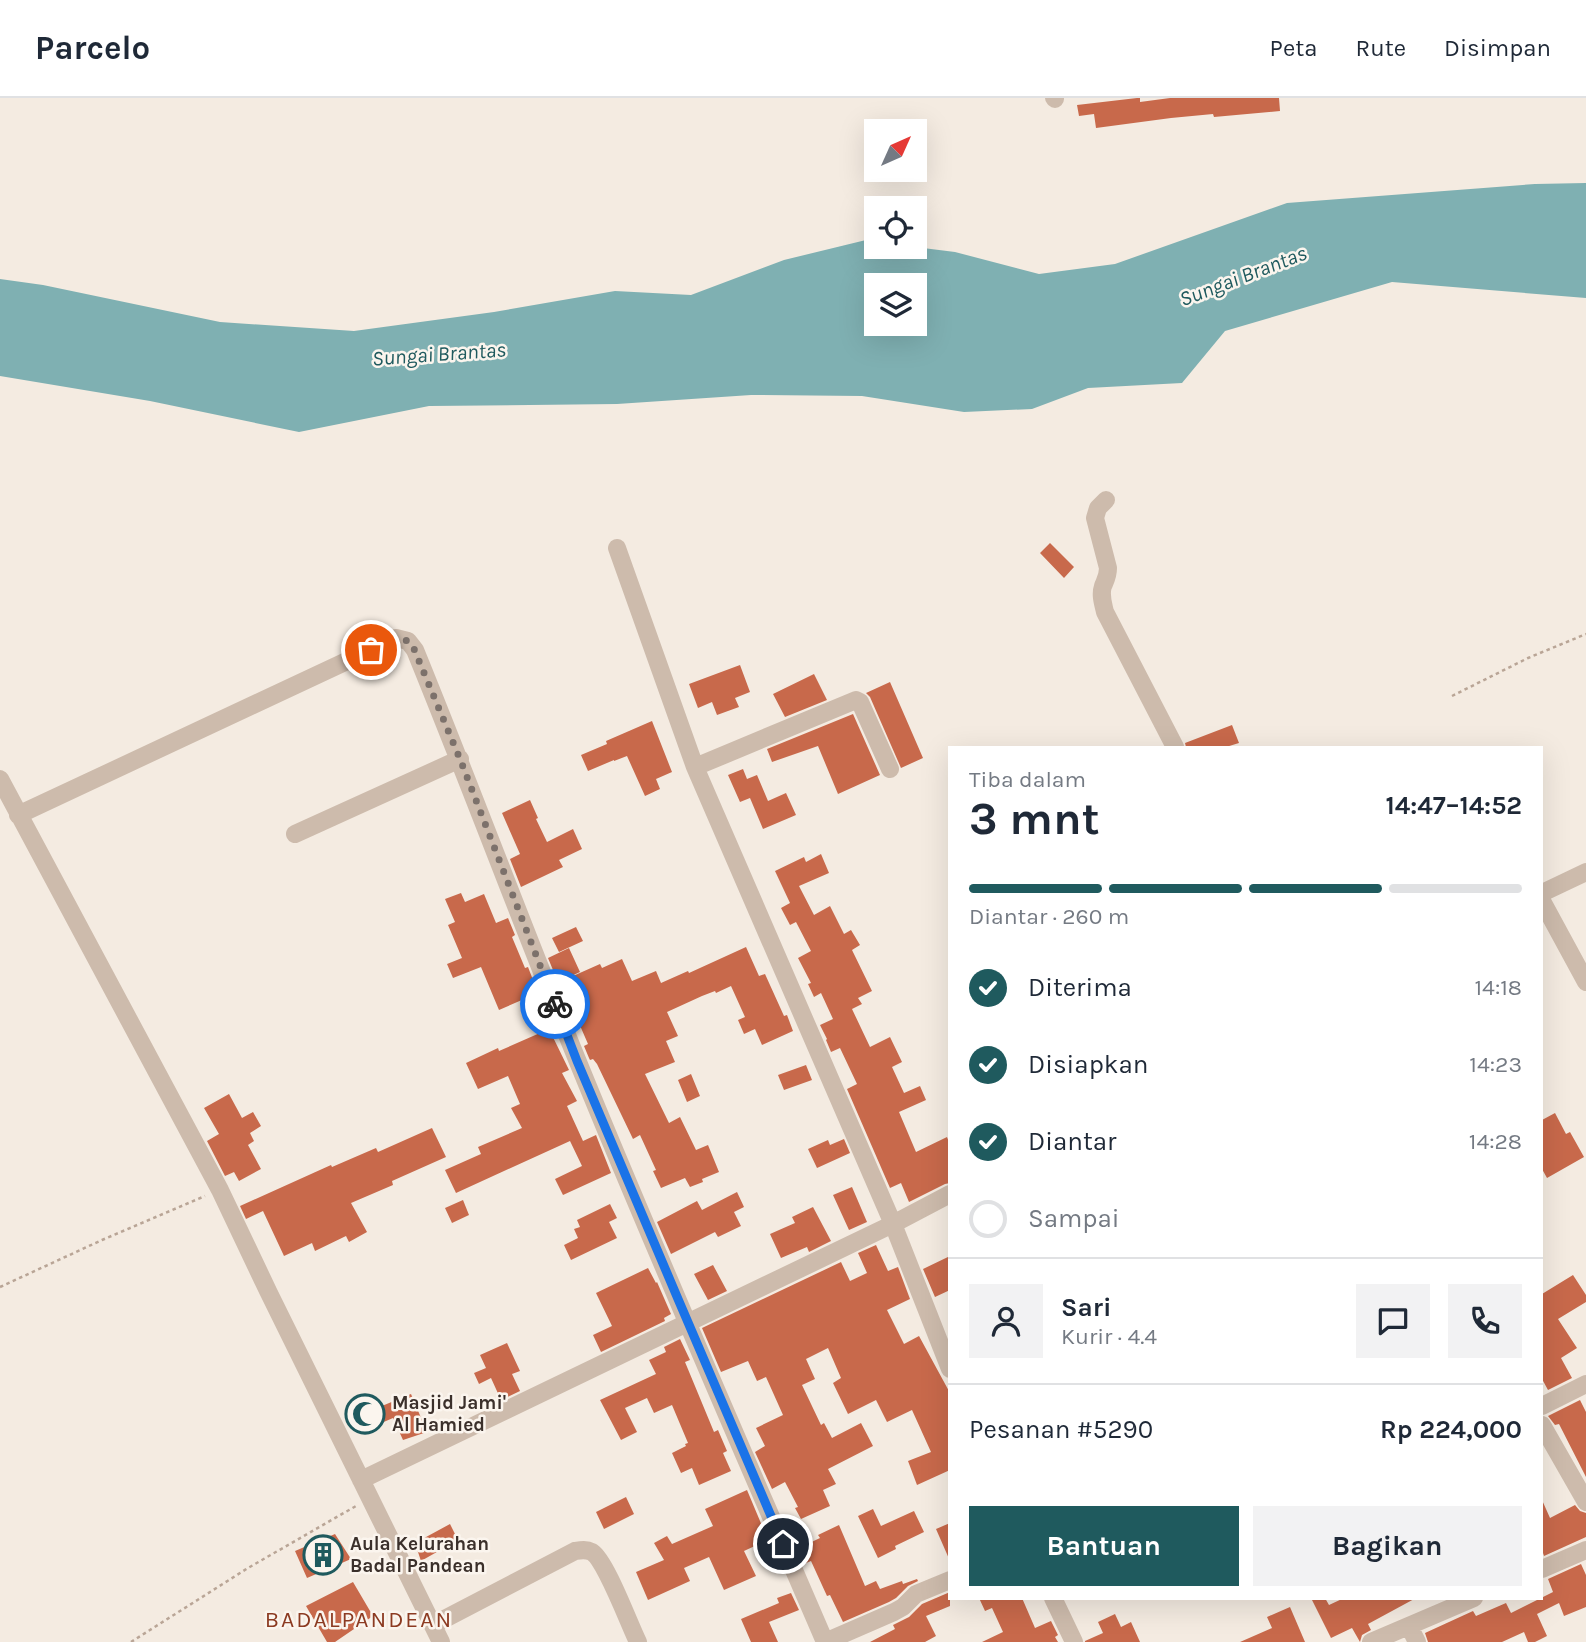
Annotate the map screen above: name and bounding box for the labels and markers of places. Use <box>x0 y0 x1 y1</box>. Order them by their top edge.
pin <box>341 620 401 680</box>
place label: Masjid Jami' Al Hamied <box>392 1392 506 1436</box>
mosque icon: Masjid Jami' Al Hamied <box>344 1393 386 1435</box>
pin <box>753 1514 813 1574</box>
place label: Aula Kelurahan Badal Pandean <box>350 1533 489 1577</box>
building icon: Aula Kelurahan Badal Pandean <box>302 1534 344 1576</box>

